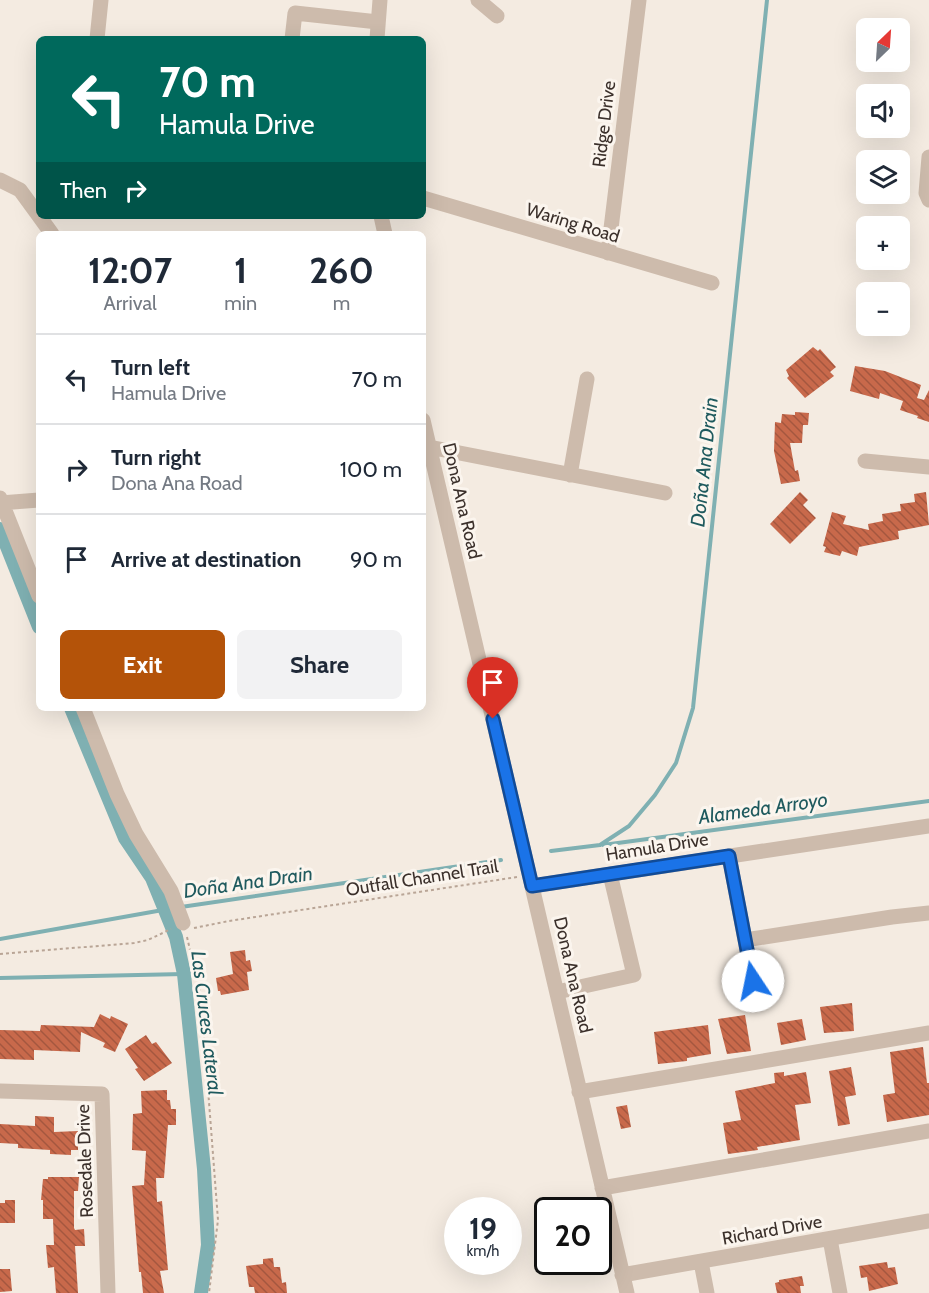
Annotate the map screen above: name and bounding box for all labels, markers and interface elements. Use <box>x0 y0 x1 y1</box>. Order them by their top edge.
north arrow <box>856 18 910 72</box>
map controls <box>856 18 910 336</box>
text: 70 m <box>159 56 256 108</box>
icon: left <box>60 60 138 138</box>
street label: Ridge Drive <box>588 79 620 169</box>
button: sound <box>856 84 910 138</box>
text: Hamula Drive <box>159 108 315 141</box>
button: layers <box>856 150 910 204</box>
icon: right <box>119 174 152 207</box>
text: Then <box>60 177 107 204</box>
street label: Waring Road <box>524 198 622 248</box>
button: + <box>856 216 910 270</box>
text: 12:07 <box>88 248 172 292</box>
text: 1 <box>234 248 247 292</box>
text: 260 <box>309 248 374 292</box>
button: − <box>856 282 910 336</box>
text: Arrival <box>103 291 157 315</box>
text: min <box>224 291 257 315</box>
text: m <box>333 291 350 315</box>
text: Turn left <box>111 354 190 381</box>
icon: left <box>60 363 93 396</box>
text: 70 m <box>352 366 402 393</box>
text: Hamula Drive <box>111 381 226 405</box>
water label: Doña Ana Drain <box>685 396 723 528</box>
street label: Dona Ana Road <box>438 441 486 561</box>
text: Turn right <box>111 444 201 471</box>
icon: right <box>60 453 93 486</box>
text: 100 m <box>340 456 402 483</box>
text: Dona Ana Road <box>111 471 243 495</box>
icon: arrive <box>60 543 93 576</box>
text: Arrive at destination <box>111 546 301 573</box>
text: 90 m <box>350 546 402 573</box>
button: Exit <box>60 630 225 699</box>
button: Share <box>237 630 402 699</box>
pin <box>467 657 518 719</box>
icon: arrive <box>476 666 509 699</box>
water label: Alameda Arroyo <box>696 787 829 829</box>
street label: Hamula Drive <box>604 828 710 866</box>
street label: Outfall Channel Trail <box>344 855 500 901</box>
water label: Doña Ana Drain <box>182 861 314 903</box>
street label: Dona Ana Road <box>549 915 597 1035</box>
water label: Las Cruces Lateral <box>186 949 228 1097</box>
position arrow <box>721 949 785 1013</box>
street label: Rosedale Drive <box>72 1104 98 1218</box>
speed limit sign: 20 <box>534 1197 612 1275</box>
text: 19 <box>469 1210 497 1247</box>
street label: Richard Drive <box>720 1210 824 1250</box>
text: km/h <box>467 1242 499 1260</box>

